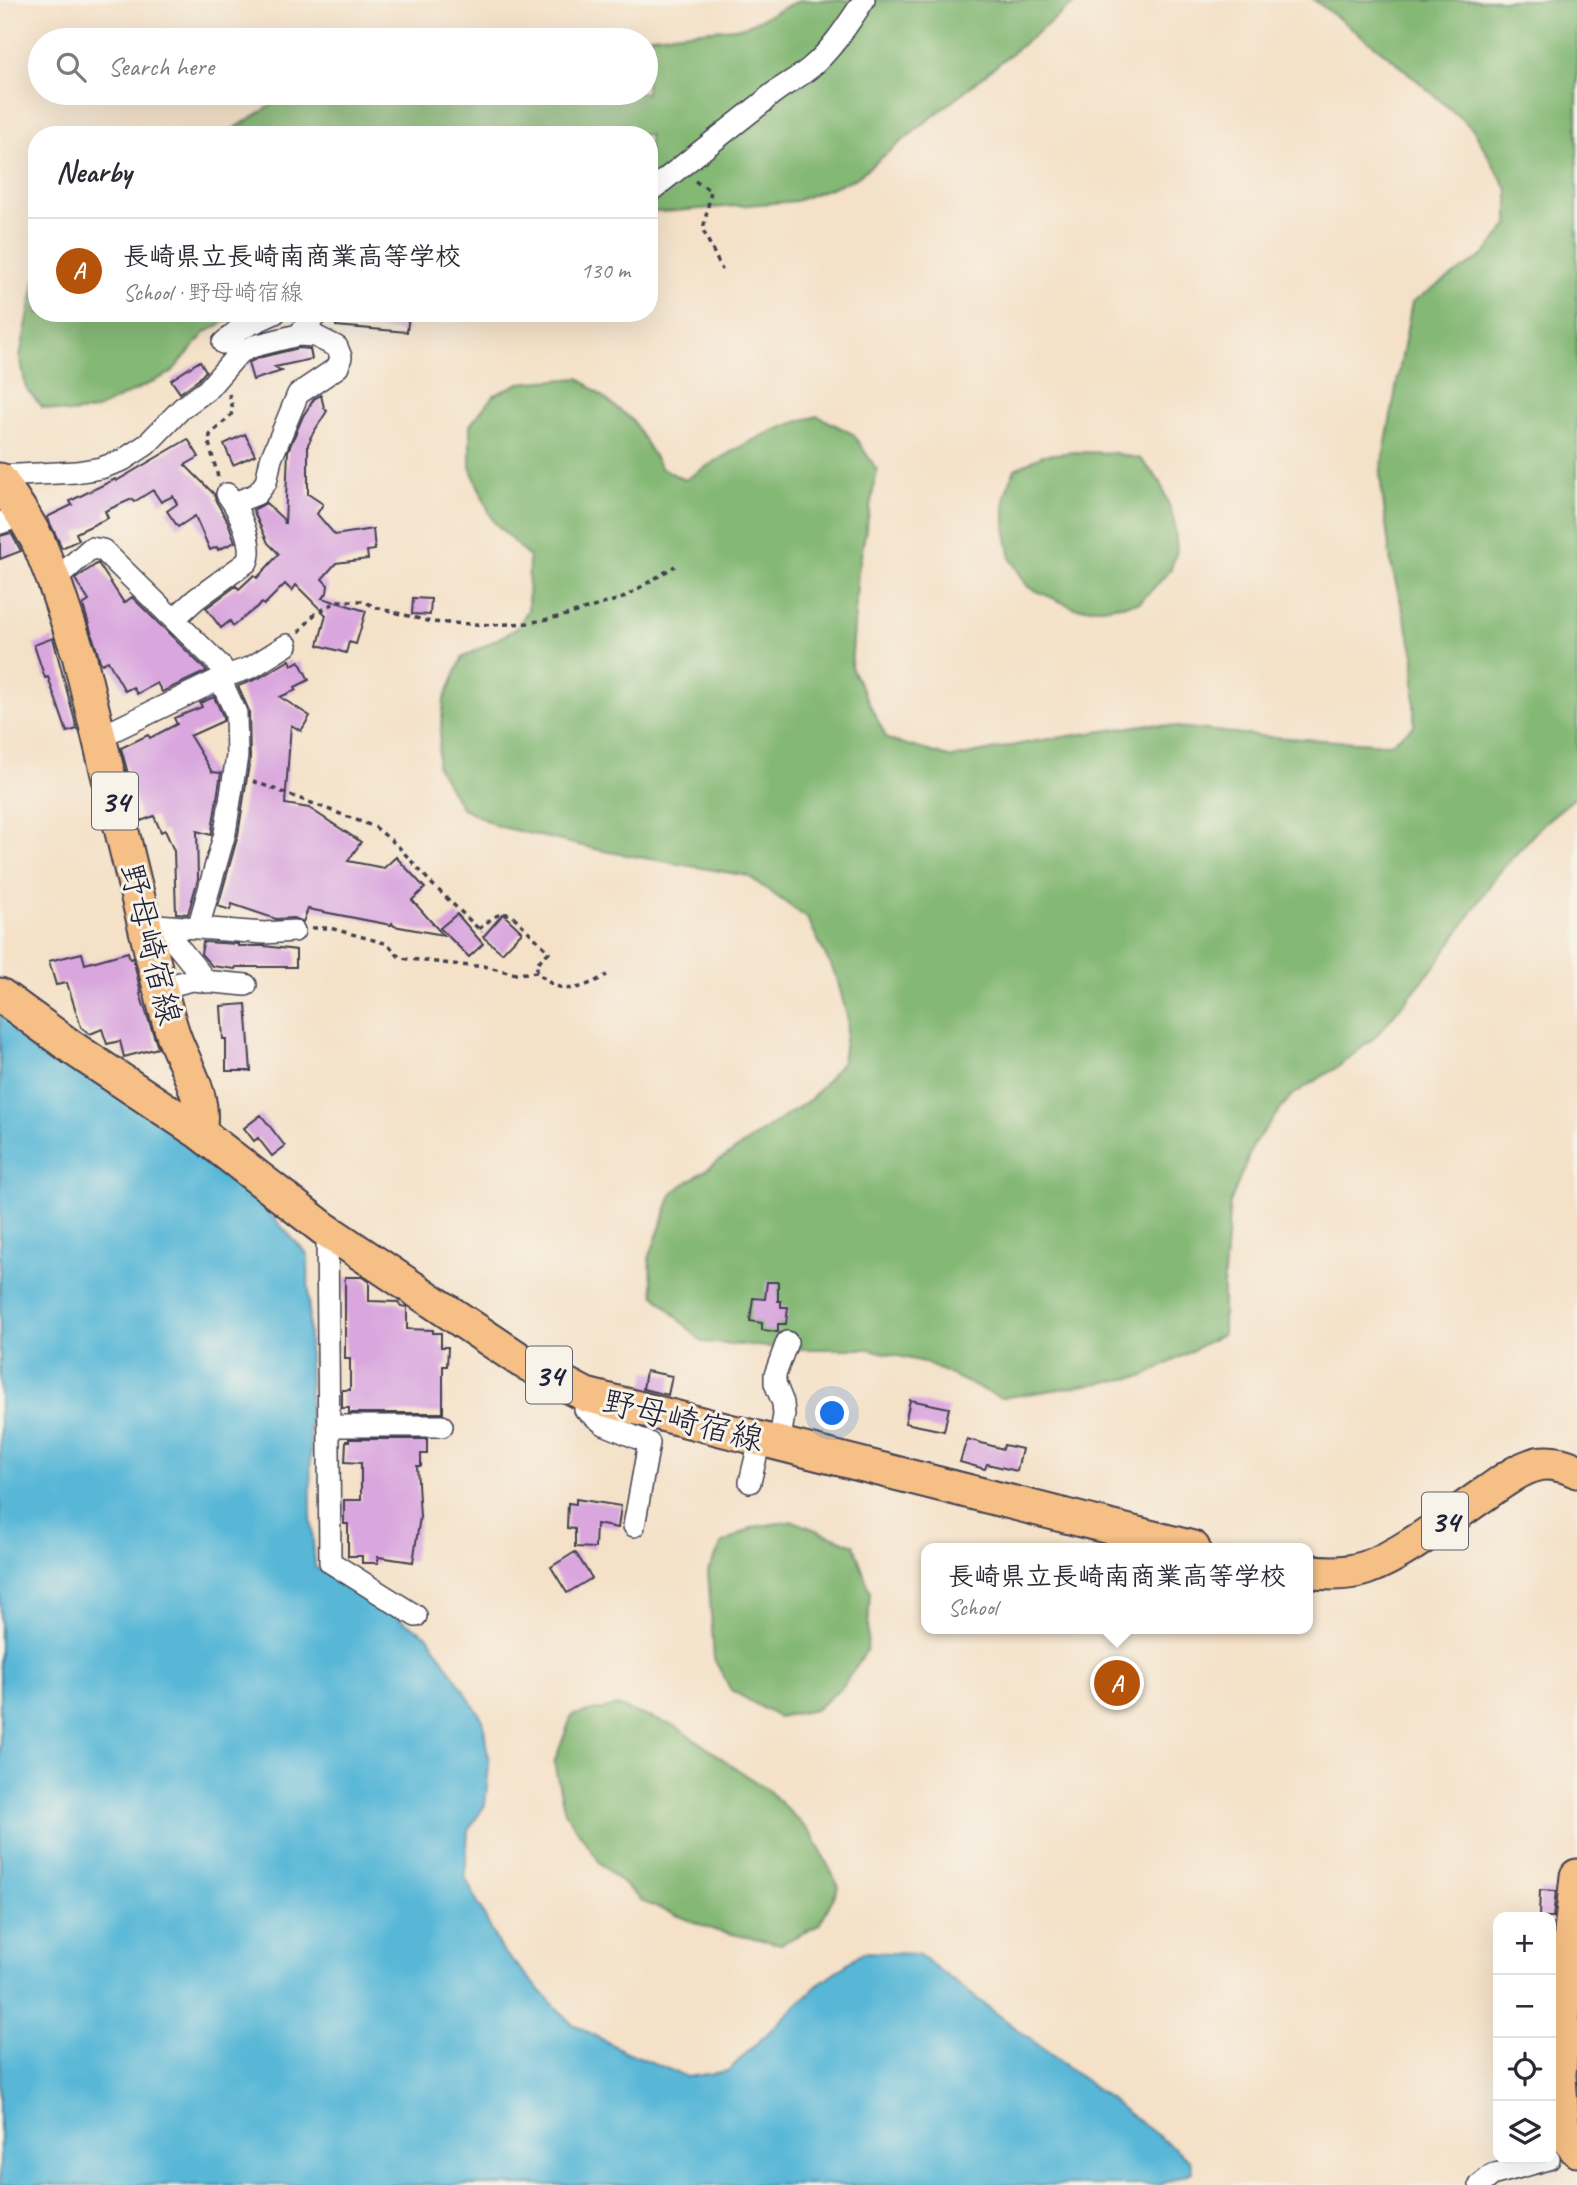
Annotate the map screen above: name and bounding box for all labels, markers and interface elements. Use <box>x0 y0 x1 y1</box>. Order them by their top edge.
search box <box>28 28 658 105</box>
icon: search <box>52 48 90 86</box>
text: Search here <box>108 50 214 83</box>
text: Nearby <box>56 153 132 191</box>
text: 長崎県立長崎南商業高等学校 <box>123 240 461 273</box>
text: A <box>73 256 85 285</box>
text: 130 m <box>581 256 630 285</box>
text: School · 野母崎宿線 <box>123 278 303 307</box>
road number: 34 <box>92 772 138 830</box>
street label: 野母崎宿線 <box>111 859 191 1029</box>
road number: 34 <box>526 1346 572 1404</box>
street label: 野母崎宿線 <box>598 1380 768 1460</box>
your location <box>815 1396 849 1430</box>
road number: 34 <box>1422 1492 1468 1550</box>
popup <box>921 1543 1313 1634</box>
text: 長崎県立長崎南商業高等学校 <box>948 1560 1286 1593</box>
text: School <box>948 1593 997 1622</box>
pin: A <box>1094 1657 1140 1709</box>
map controls <box>1493 1912 1556 2164</box>
button: + <box>1493 1912 1556 1975</box>
button: − <box>1493 1975 1556 2038</box>
button: locate <box>1493 2038 1556 2101</box>
button: layers <box>1493 2101 1556 2164</box>

